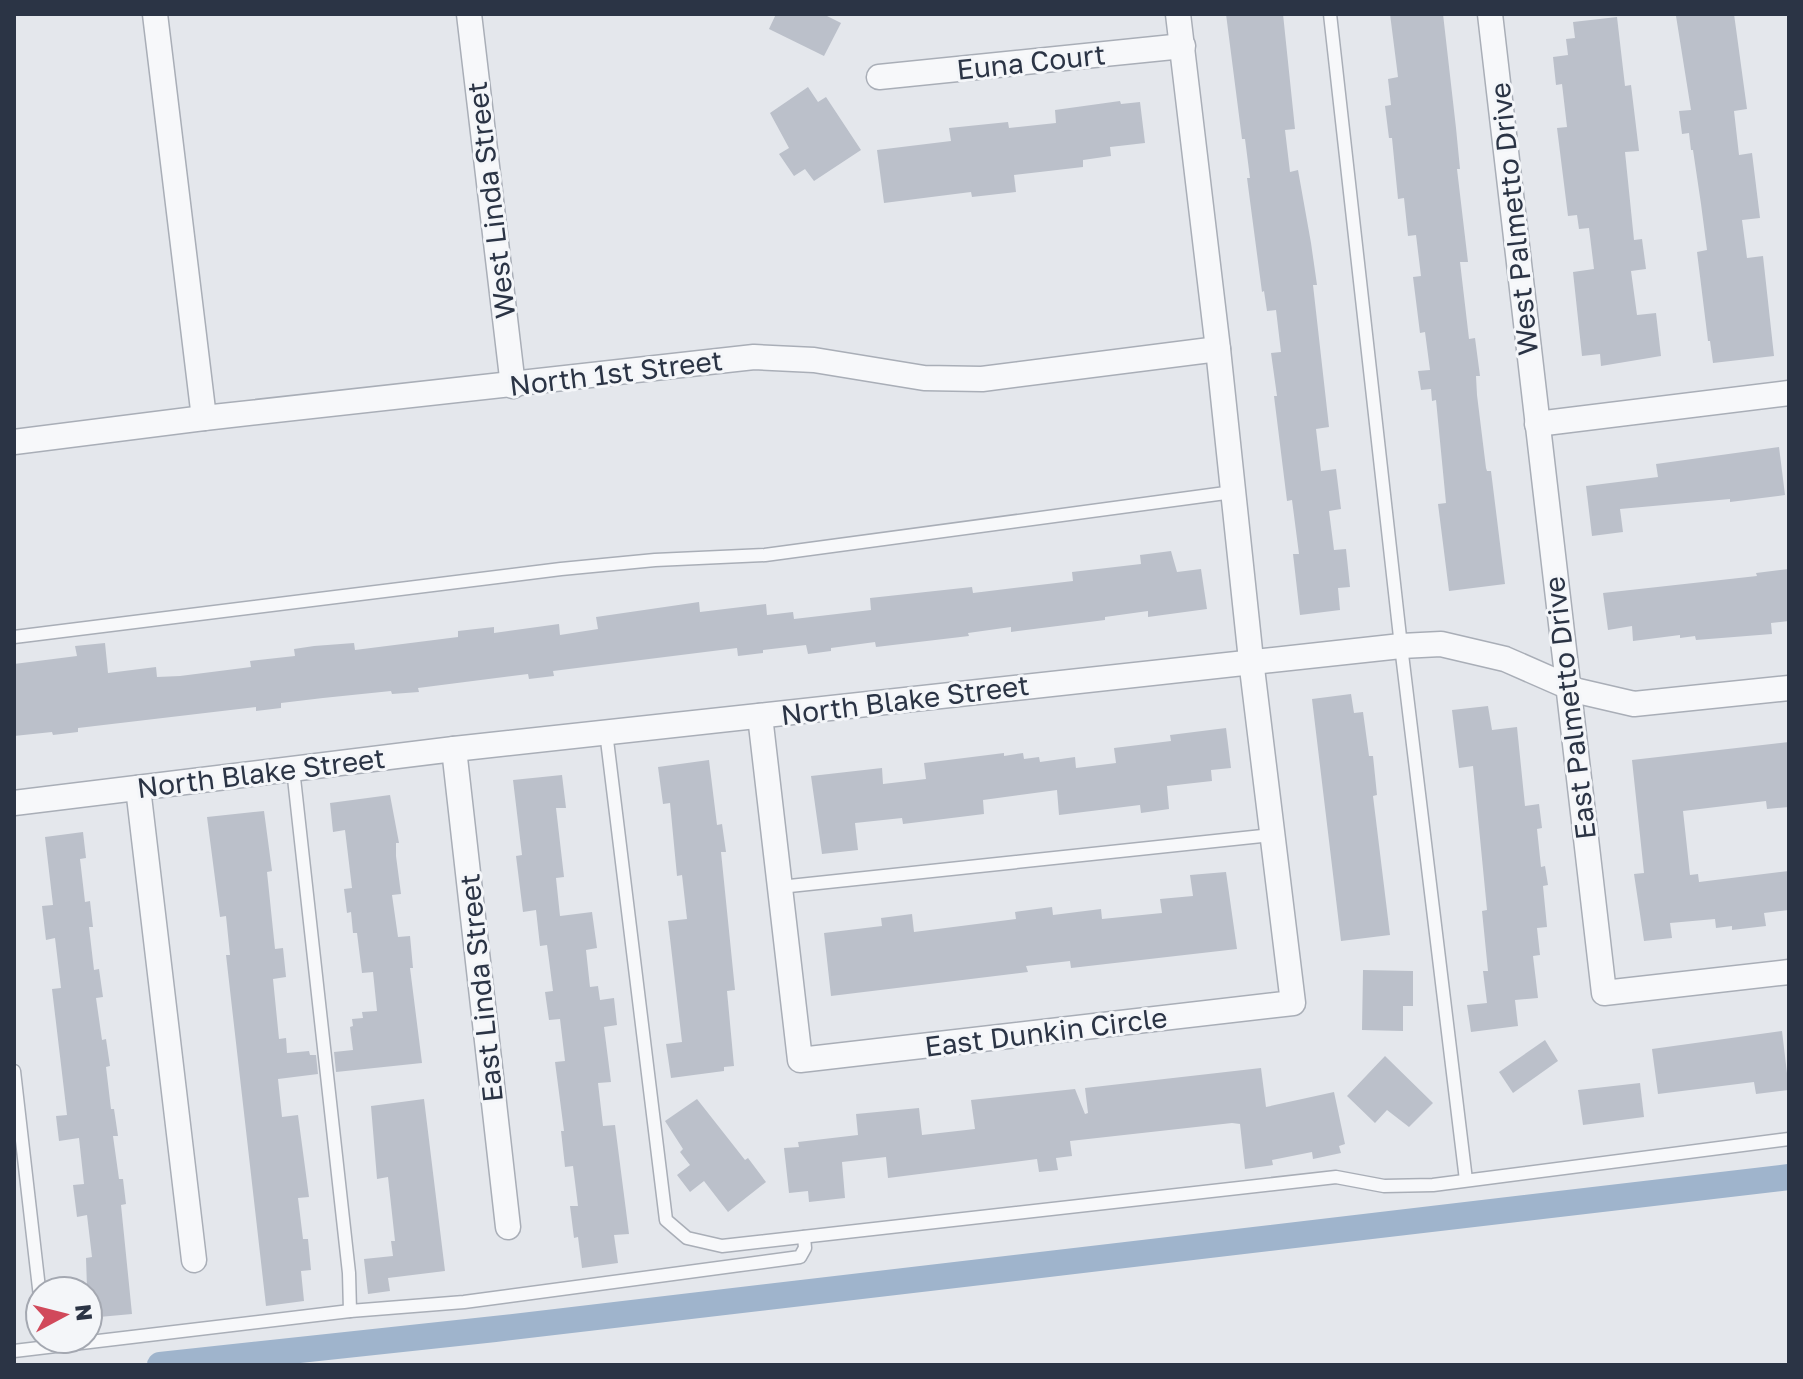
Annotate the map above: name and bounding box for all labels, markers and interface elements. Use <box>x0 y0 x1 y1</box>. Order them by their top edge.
street label: Euna Court <box>955 37 1107 86</box>
street label: West Linda Street <box>460 80 521 321</box>
street label: West Palmetto Drive <box>1483 81 1544 357</box>
street label: North 1st Street <box>507 343 724 402</box>
street label: East Palmetto Drive <box>1537 575 1602 841</box>
street label: North Blake Street <box>779 668 1031 731</box>
street label: North Blake Street <box>135 741 387 804</box>
street label: East Linda Street <box>452 872 509 1104</box>
street label: East Dunkin Circle <box>923 1000 1169 1063</box>
north arrow <box>24 1275 104 1355</box>
text: N <box>70 1303 99 1322</box>

